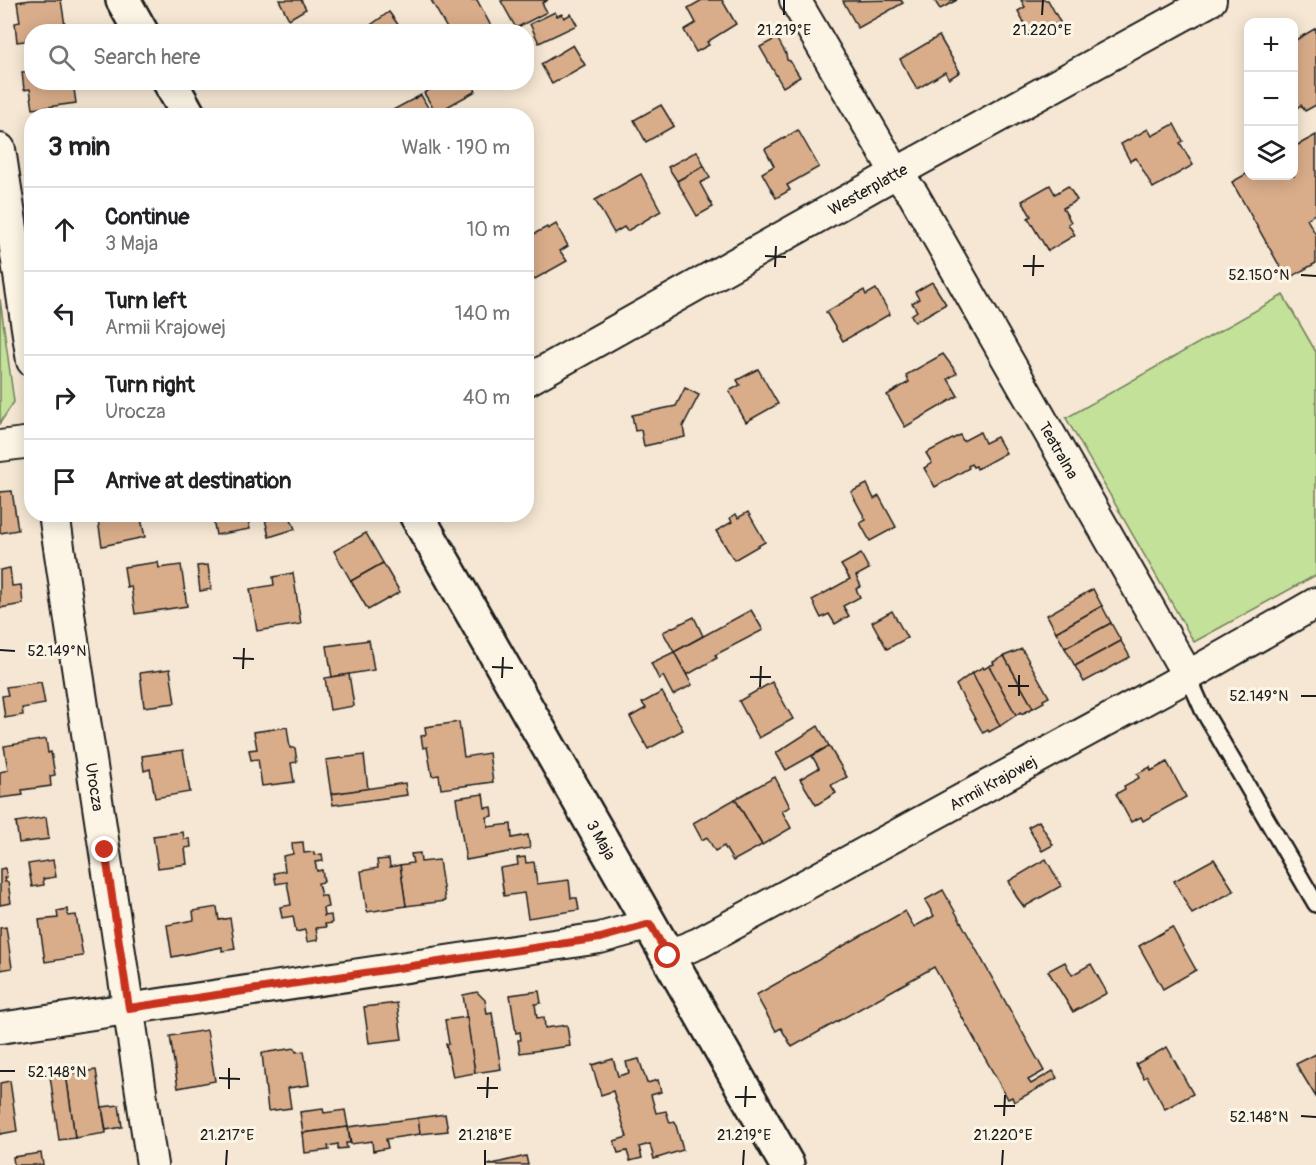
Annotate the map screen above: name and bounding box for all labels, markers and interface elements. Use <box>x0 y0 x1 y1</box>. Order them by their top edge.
map controls <box>1244 18 1298 180</box>
button: + <box>1244 18 1298 72</box>
text: 21.219°E <box>757 21 811 40</box>
text: 21.220°E <box>1013 21 1072 40</box>
search box <box>24 24 534 90</box>
icon: search <box>45 41 78 74</box>
text: Search here <box>93 43 200 71</box>
button: − <box>1244 72 1298 126</box>
button: layers <box>1244 126 1298 180</box>
text: 3 min <box>48 131 110 163</box>
text: Walk · 190 m <box>402 135 510 160</box>
street label: Westerplatte <box>825 160 911 220</box>
text: Continue <box>105 203 189 231</box>
icon: ahead <box>48 213 81 246</box>
text: 10 m <box>466 217 510 242</box>
text: 3 Maja <box>105 231 158 256</box>
text: 52.150°N <box>1229 266 1289 285</box>
text: Turn left <box>105 287 187 315</box>
icon: left <box>48 297 81 330</box>
text: 140 m <box>455 301 510 326</box>
text: Armii Krajowej <box>105 315 226 340</box>
text: Turn right <box>105 371 195 399</box>
icon: right <box>48 381 81 414</box>
text: 40 m <box>463 385 510 410</box>
text: Urocza <box>105 399 166 424</box>
street label: Teatralna <box>1034 418 1082 483</box>
icon: arrive <box>48 465 81 498</box>
text: Arrive at destination <box>105 467 291 495</box>
text: 52.149°N <box>28 642 86 661</box>
text: 52.149°N <box>1230 687 1288 706</box>
street label: Armii Krajowej <box>946 752 1040 816</box>
street label: Urocza <box>81 762 108 813</box>
street label: 3 Maja <box>582 817 620 864</box>
route end <box>91 836 117 862</box>
route start <box>654 942 680 968</box>
text: 52.148°N <box>28 1063 86 1082</box>
text: 52.148°N <box>1230 1108 1288 1127</box>
text: 21.217°E <box>200 1126 254 1145</box>
text: 21.218°E <box>458 1126 512 1145</box>
text: 21.219°E <box>717 1126 771 1145</box>
text: 21.220°E <box>974 1126 1033 1145</box>

